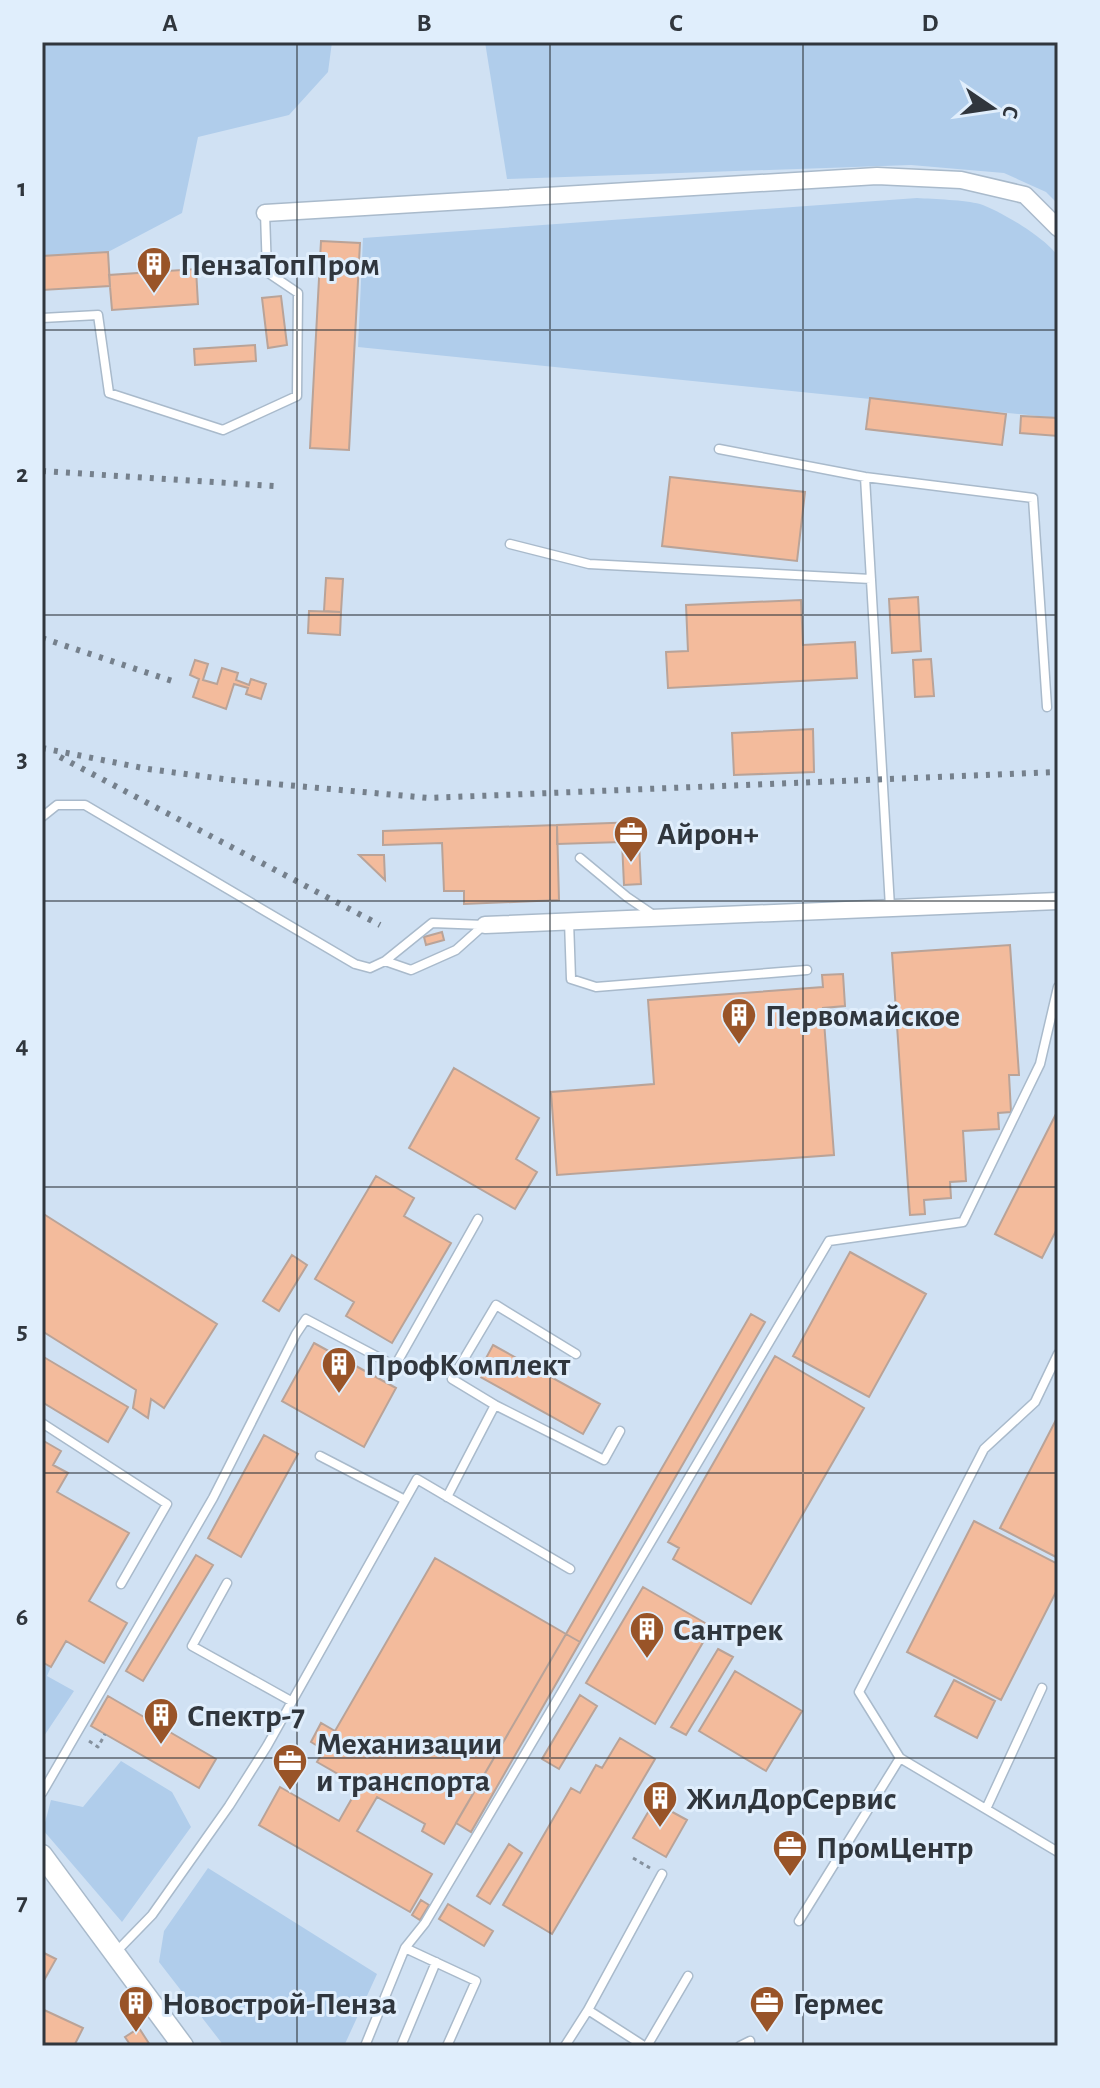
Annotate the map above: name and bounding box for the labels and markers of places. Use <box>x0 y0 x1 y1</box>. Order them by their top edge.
building icon: ПензаТопПром <box>135 245 173 295</box>
place label: ПензаТопПром <box>180 249 380 281</box>
office icon: Айрон+ <box>612 814 650 864</box>
place label: Айрон+ <box>657 818 759 850</box>
building icon: Первомайское <box>720 996 758 1046</box>
place label: Первомайское <box>765 1000 960 1032</box>
building icon: ПрофКомплект <box>320 1345 358 1395</box>
place label: ПрофКомплект <box>365 1349 571 1381</box>
building icon: Сантрек <box>628 1610 666 1660</box>
place label: Сантрек <box>673 1614 783 1646</box>
building icon: Спектр-7 <box>142 1696 180 1746</box>
place label: Спектр-7 <box>187 1700 305 1732</box>
place label: Механизации и транспорта <box>316 1728 502 1797</box>
office icon: Механизации и транспорта <box>271 1742 309 1792</box>
building icon: ЖилДорСервис <box>641 1779 679 1829</box>
place label: ЖилДорСервис <box>686 1783 897 1815</box>
office icon: ПромЦентр <box>771 1828 809 1878</box>
place label: ПромЦентр <box>816 1832 973 1864</box>
building icon: Новострой-Пенза <box>117 1984 155 2034</box>
office icon: Гермес <box>748 1984 786 2034</box>
place label: Новострой-Пенза <box>162 1988 397 2020</box>
place label: Гермес <box>793 1988 884 2020</box>

